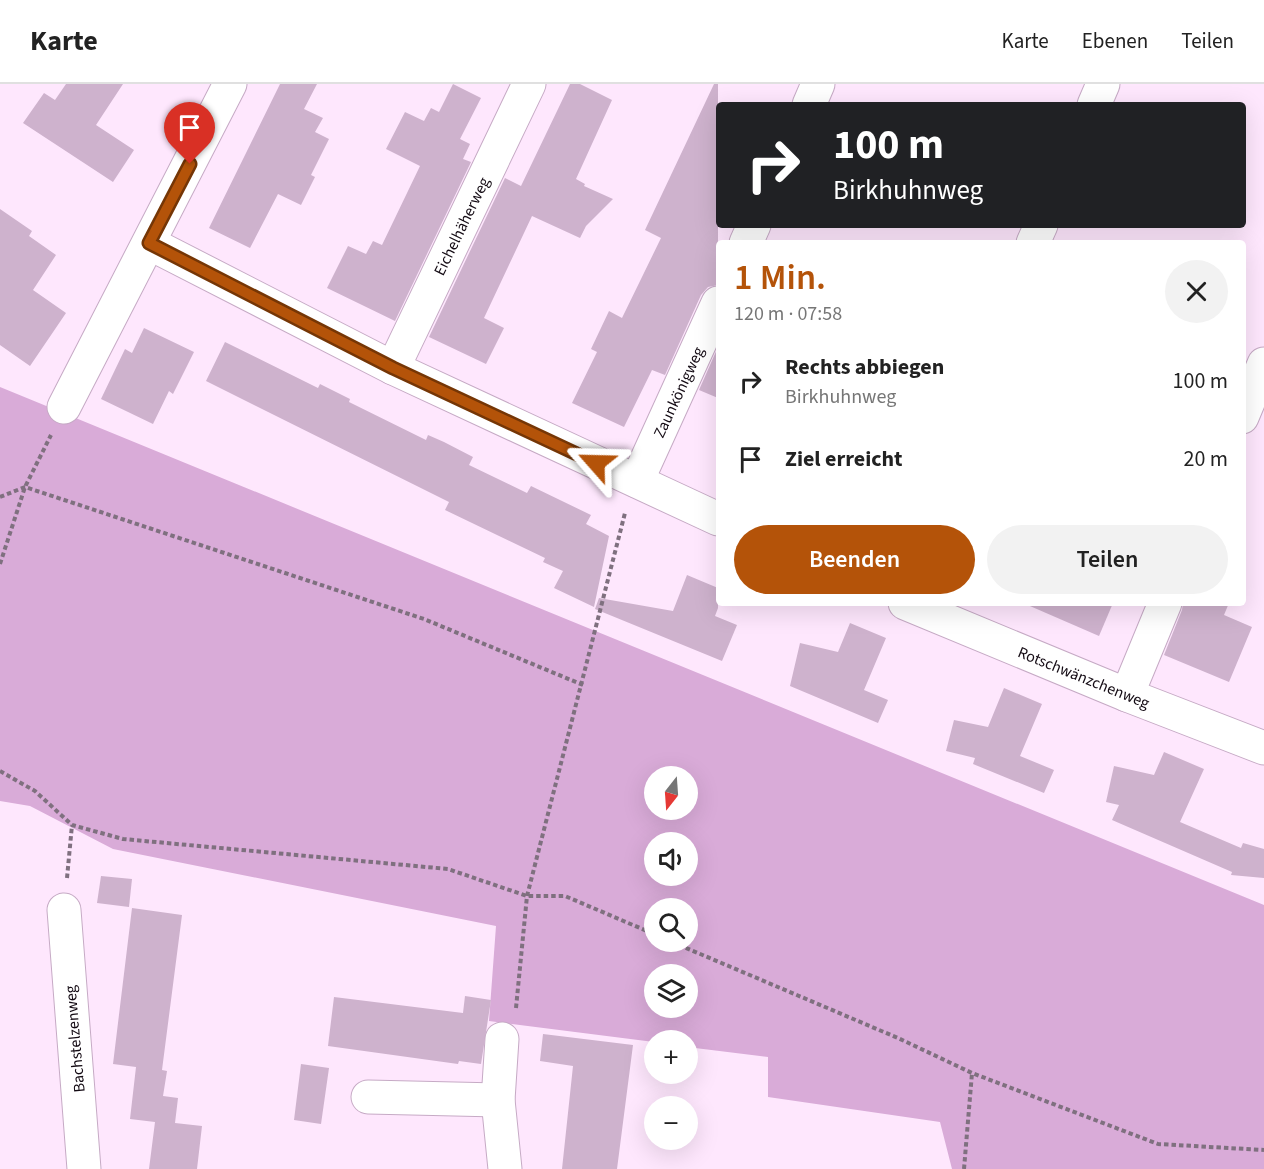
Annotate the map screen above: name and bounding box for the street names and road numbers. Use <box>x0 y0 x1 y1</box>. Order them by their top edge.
street label: Eichelhäherweg <box>429 174 495 279</box>
street label: Zaunkönigweg <box>648 343 710 442</box>
street label: Rotschwänzchenweg <box>1015 641 1153 714</box>
street label: Bachstelzenweg <box>59 984 91 1094</box>

